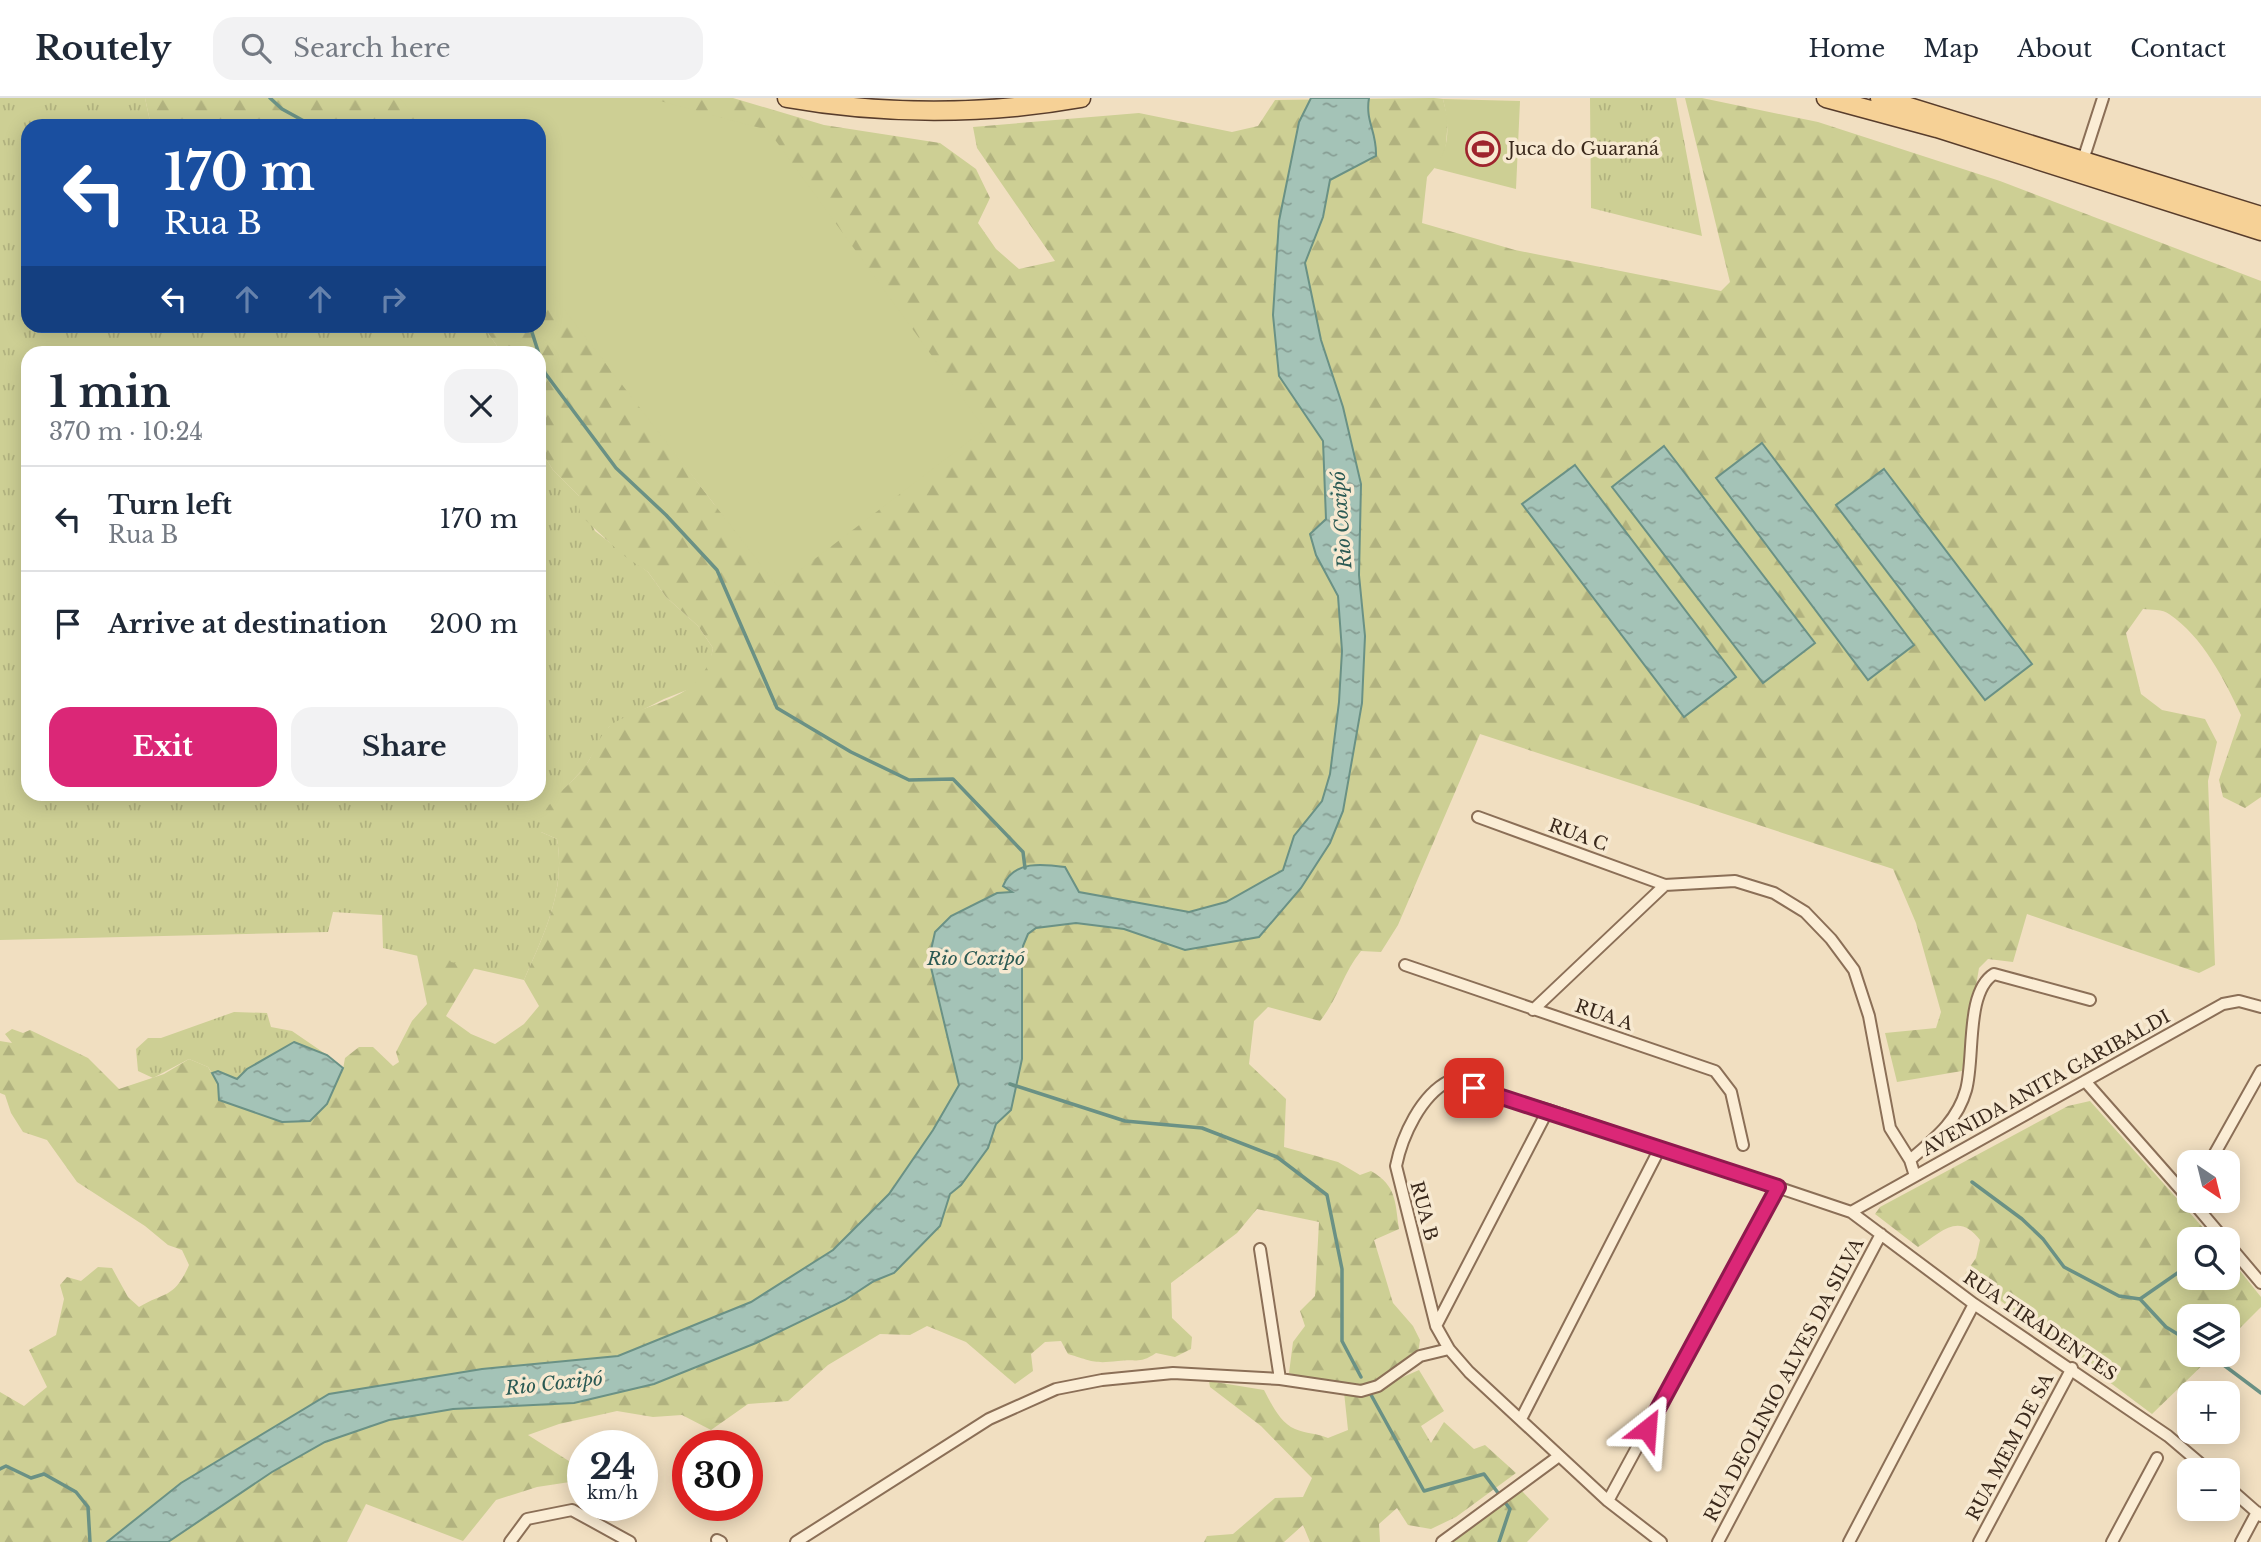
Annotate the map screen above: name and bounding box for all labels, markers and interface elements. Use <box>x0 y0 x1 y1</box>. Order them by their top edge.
search box <box>213 17 703 80</box>
text: Routely <box>35 28 171 69</box>
icon: search <box>237 29 275 67</box>
text: Search here <box>293 32 451 64</box>
text: Home <box>1809 34 1885 63</box>
text: Map <box>1923 34 1979 63</box>
text: About <box>2017 34 2092 63</box>
text: Contact <box>2130 34 2226 63</box>
sports icon: Juca do Guaraná <box>1464 130 1502 168</box>
place label: Juca do Guaraná <box>1506 138 1659 160</box>
text: 170 m <box>164 142 315 203</box>
icon: left <box>49 147 140 238</box>
text: Rua B <box>164 203 262 243</box>
icon: left <box>155 280 193 318</box>
icon: ahead <box>228 280 266 318</box>
icon: ahead <box>301 280 339 318</box>
icon: right <box>374 280 412 318</box>
text: 1 min <box>49 366 171 418</box>
button: close <box>444 369 518 443</box>
text: 370 m · 10:24 <box>49 418 203 446</box>
water label: Rio Coxipó <box>1327 470 1356 571</box>
text: Turn left <box>108 489 232 521</box>
icon: left <box>49 500 87 538</box>
text: 170 m <box>439 503 518 535</box>
text: Rua B <box>108 521 178 549</box>
icon: arrive <box>49 605 87 643</box>
text: Arrive at destination <box>108 608 388 640</box>
text: 200 m <box>429 608 518 640</box>
button: Exit <box>49 707 277 787</box>
button: Share <box>291 707 518 787</box>
street label: RUA C <box>1545 814 1611 856</box>
water label: Rio Coxipó <box>926 947 1025 970</box>
street label: RUA A <box>1572 995 1637 1036</box>
street label: AVENIDA ANITA GARIBALDI <box>1917 1005 2174 1161</box>
pin <box>1444 1058 1504 1118</box>
icon: arrive <box>1455 1069 1493 1107</box>
north arrow <box>2177 1150 2240 1213</box>
map controls <box>2177 1150 2240 1521</box>
street label: RUA B <box>1406 1179 1442 1243</box>
button: search <box>2177 1227 2240 1290</box>
street label: RUA DEOLINIO ALVES DA SILVA <box>1700 1233 1869 1526</box>
street label: RUA TIRADENTES <box>1959 1266 2121 1386</box>
button: layers <box>2177 1304 2240 1367</box>
water label: Rio Coxipó <box>503 1367 604 1400</box>
street label: RUA MEM DE SA <box>1962 1369 2059 1524</box>
button: + <box>2177 1381 2240 1444</box>
position arrow <box>1610 1392 1684 1466</box>
speed limit sign: 30 <box>672 1430 763 1521</box>
text: 24 <box>589 1445 636 1488</box>
button: − <box>2177 1458 2240 1521</box>
text: km/h <box>587 1482 638 1504</box>

